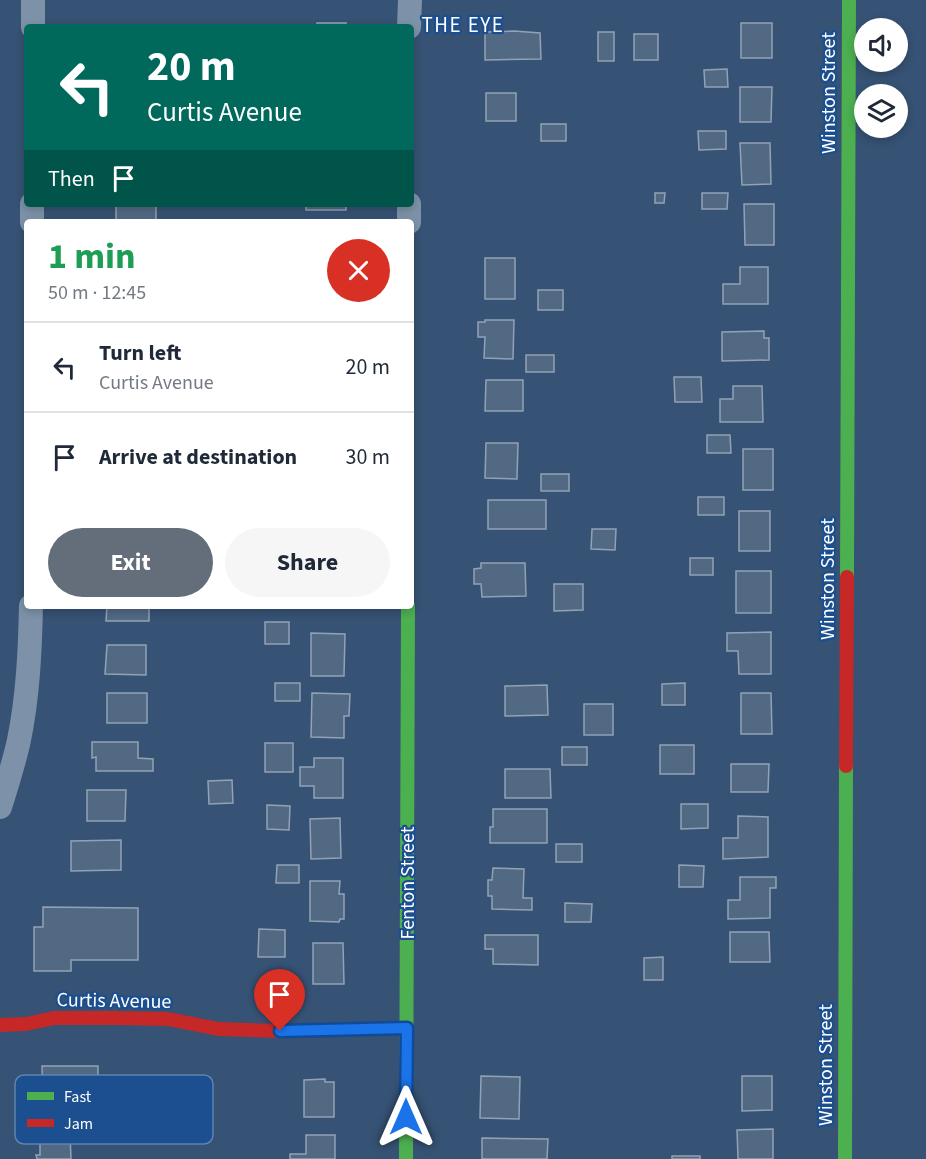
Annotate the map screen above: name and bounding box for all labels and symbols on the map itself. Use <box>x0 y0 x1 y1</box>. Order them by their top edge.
district label: THE EYE <box>422 10 504 40</box>
street label: Winston Street <box>815 32 843 154</box>
street label: Winston Street <box>814 518 842 640</box>
street label: Fenton Street <box>394 826 422 939</box>
pin <box>254 969 305 1031</box>
street label: Curtis Avenue <box>56 986 172 1016</box>
street label: Winston Street <box>812 1004 840 1126</box>
legend <box>15 1075 213 1144</box>
position arrow <box>374 1085 438 1149</box>
text: Fast <box>64 1086 92 1108</box>
text: Jam <box>64 1113 93 1135</box>

